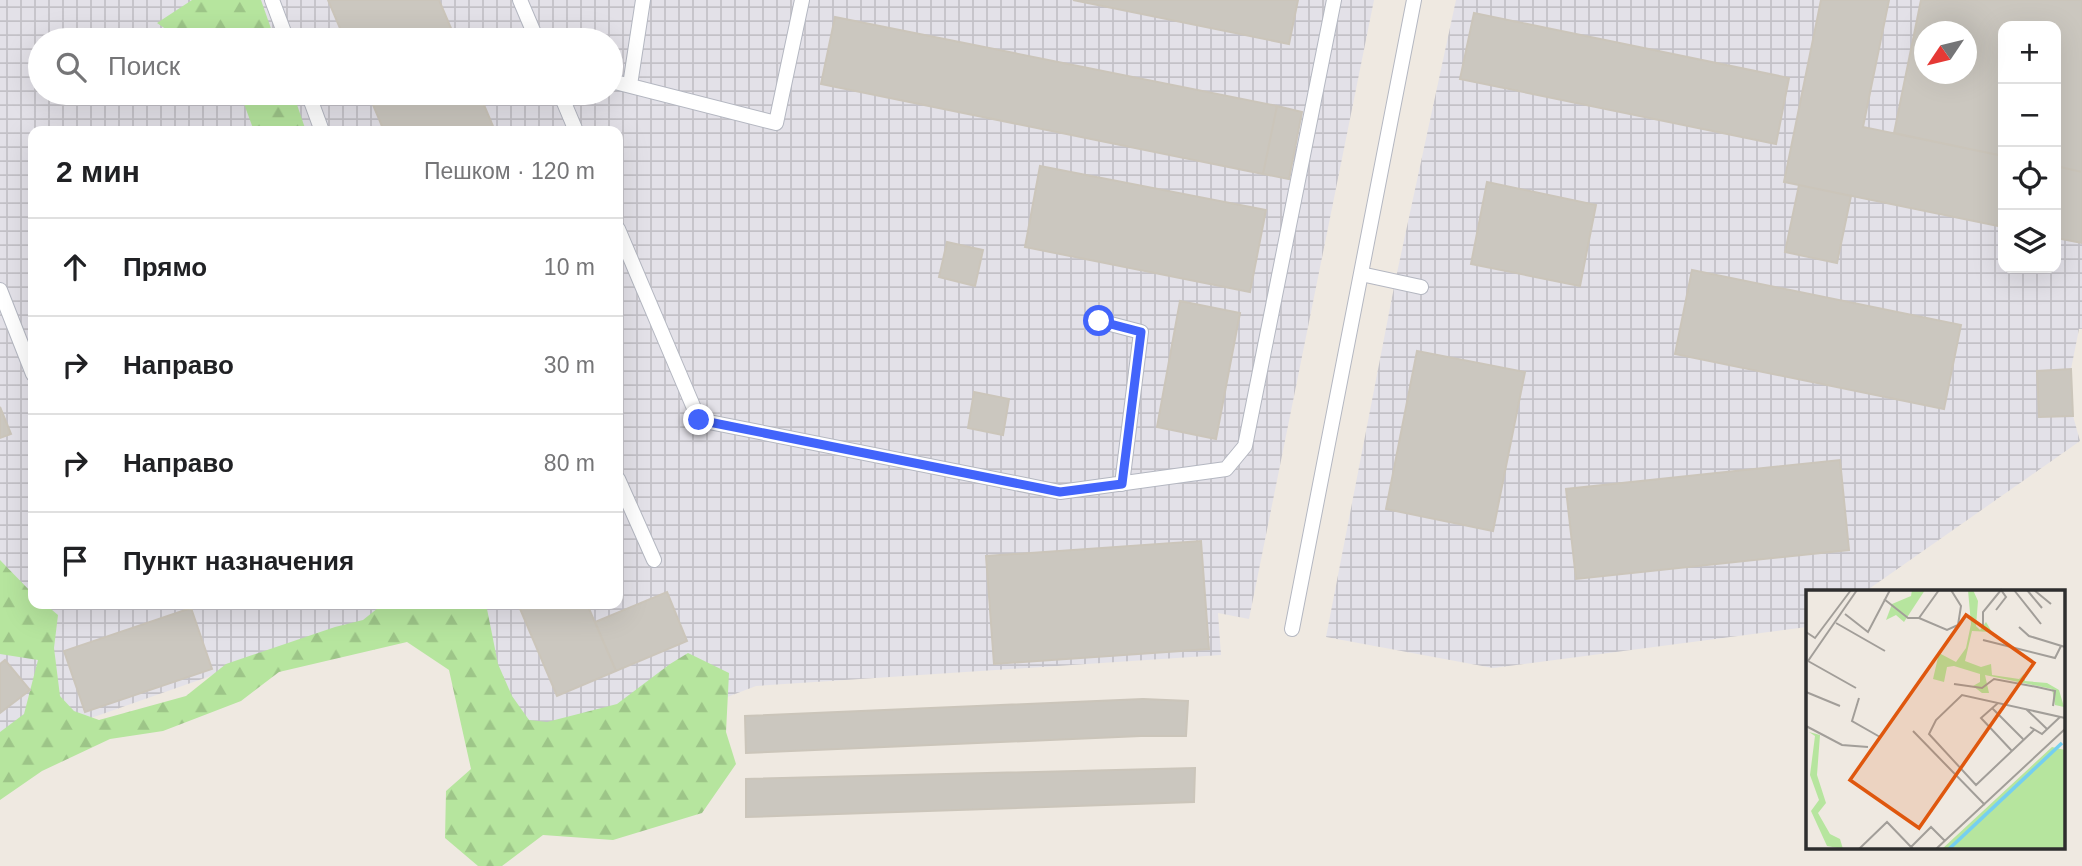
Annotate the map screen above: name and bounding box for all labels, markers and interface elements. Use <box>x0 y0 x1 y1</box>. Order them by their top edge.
north arrow <box>1914 21 1977 84</box>
map controls <box>1998 21 2061 273</box>
button: + <box>1998 21 2061 84</box>
search box <box>28 28 623 105</box>
icon: search <box>52 48 90 86</box>
text: Поиск <box>108 51 180 81</box>
button: − <box>1998 84 2061 147</box>
button: locate <box>1998 147 2061 210</box>
text: 2 мин <box>56 155 140 188</box>
text: Пешком · 120 m <box>424 158 595 184</box>
button: layers <box>1998 210 2061 273</box>
icon: ahead <box>56 248 94 286</box>
text: Прямо <box>123 252 207 282</box>
text: 10 m <box>544 254 595 280</box>
route start <box>1083 305 1114 336</box>
icon: right <box>56 346 94 384</box>
text: Направо <box>123 350 234 380</box>
text: 30 m <box>544 352 595 378</box>
route end <box>683 404 714 435</box>
icon: right <box>56 444 94 482</box>
text: Направо <box>123 448 234 478</box>
text: 80 m <box>544 450 595 476</box>
icon: arrive <box>56 542 94 580</box>
text: Пункт назначения <box>123 546 354 576</box>
inset map <box>1806 590 2064 848</box>

